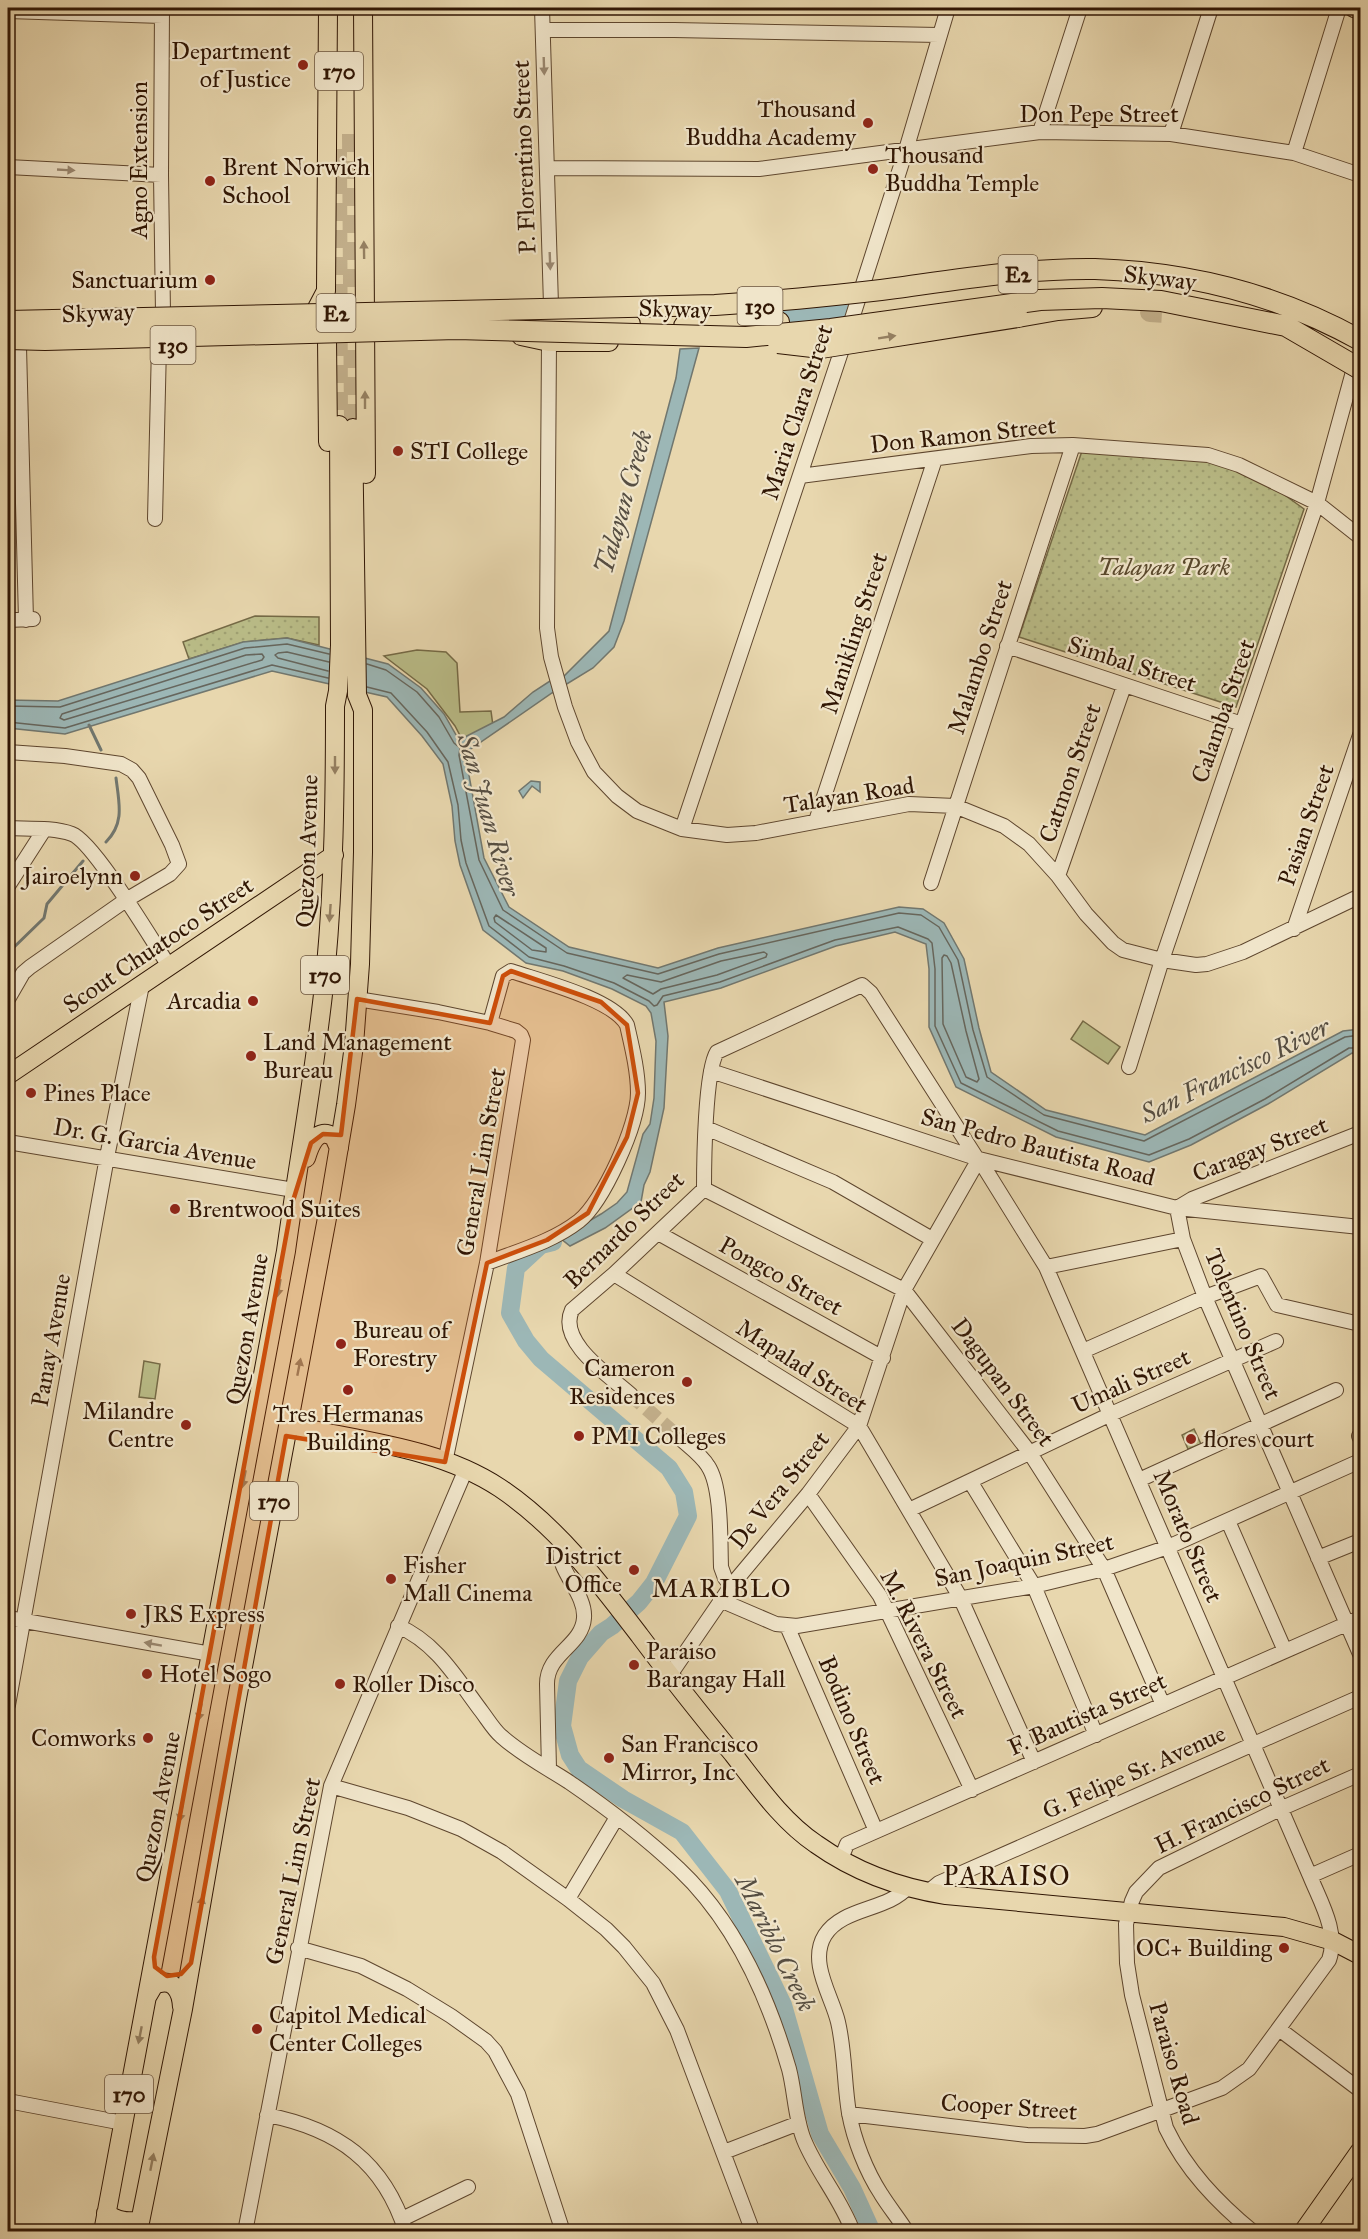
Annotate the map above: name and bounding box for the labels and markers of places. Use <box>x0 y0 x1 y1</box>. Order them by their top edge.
place label: Department of Justice <box>171 36 291 94</box>
marker: Department of Justice <box>296 58 310 72</box>
place label: Thousand Buddha Academy <box>685 94 857 152</box>
marker: Thousand Buddha Academy <box>861 116 875 130</box>
place label: Thousand Buddha Temple <box>885 140 1039 198</box>
place label: Brent Norwich School <box>222 152 370 210</box>
marker: Thousand Buddha Temple <box>866 162 880 176</box>
marker: Brent Norwich School <box>203 174 217 188</box>
place label: Sanctuarium <box>71 265 198 295</box>
marker: Sanctuarium <box>203 273 217 287</box>
place label: STI College <box>410 436 528 466</box>
marker: STI College <box>391 444 405 458</box>
place label: Jairoelynn <box>20 861 123 891</box>
marker: Jairoelynn <box>128 869 142 883</box>
place label: Arcadia <box>166 986 242 1016</box>
marker: Arcadia <box>246 994 260 1008</box>
place label: Land Management Bureau <box>263 1027 452 1085</box>
marker: Land Management Bureau <box>244 1049 258 1063</box>
place label: Pines Place <box>43 1078 151 1108</box>
marker: Pines Place <box>24 1086 38 1100</box>
place label: Brentwood Suites <box>187 1194 361 1224</box>
marker: Brentwood Suites <box>168 1202 182 1216</box>
place label: Bureau of Forestry <box>353 1315 453 1373</box>
marker: Bureau of Forestry <box>334 1337 348 1351</box>
place label: Cameron Residences <box>569 1353 675 1411</box>
marker: Cameron Residences <box>680 1375 694 1389</box>
marker: Tres Hermanas Building <box>341 1383 355 1397</box>
place label: Milandre Centre <box>82 1396 174 1454</box>
place label: Tres Hermanas Building <box>273 1399 423 1457</box>
marker: Milandre Centre <box>179 1418 193 1432</box>
place label: PMI Colleges <box>591 1421 726 1451</box>
place label: flores court <box>1203 1424 1315 1454</box>
marker: PMI Colleges <box>572 1429 586 1443</box>
marker: flores court <box>1184 1432 1198 1446</box>
place label: District Office <box>545 1541 622 1599</box>
place label: Fisher Mall Cinema <box>403 1550 533 1608</box>
marker: District Office <box>627 1563 641 1577</box>
marker: Fisher Mall Cinema <box>384 1572 398 1586</box>
place label: JRS Express <box>140 1599 265 1629</box>
marker: JRS Express <box>124 1607 138 1621</box>
place label: Paraiso Barangay Hall <box>646 1636 786 1694</box>
marker: Paraiso Barangay Hall <box>627 1658 641 1672</box>
place label: Hotel Sogo <box>159 1659 271 1689</box>
marker: Hotel Sogo <box>140 1667 154 1681</box>
place label: Roller Disco <box>352 1669 475 1699</box>
marker: Roller Disco <box>333 1677 347 1691</box>
place label: Comworks <box>31 1723 136 1753</box>
place label: San Francisco Mirror, Inc <box>621 1729 758 1787</box>
marker: Comworks <box>141 1731 155 1745</box>
marker: San Francisco Mirror, Inc <box>602 1751 616 1765</box>
place label: OC+ Building <box>1136 1933 1273 1963</box>
marker: OC+ Building <box>1277 1941 1291 1955</box>
place label: Capitol Medical Center Colleges <box>269 2000 427 2058</box>
marker: Capitol Medical Center Colleges <box>250 2022 264 2036</box>

